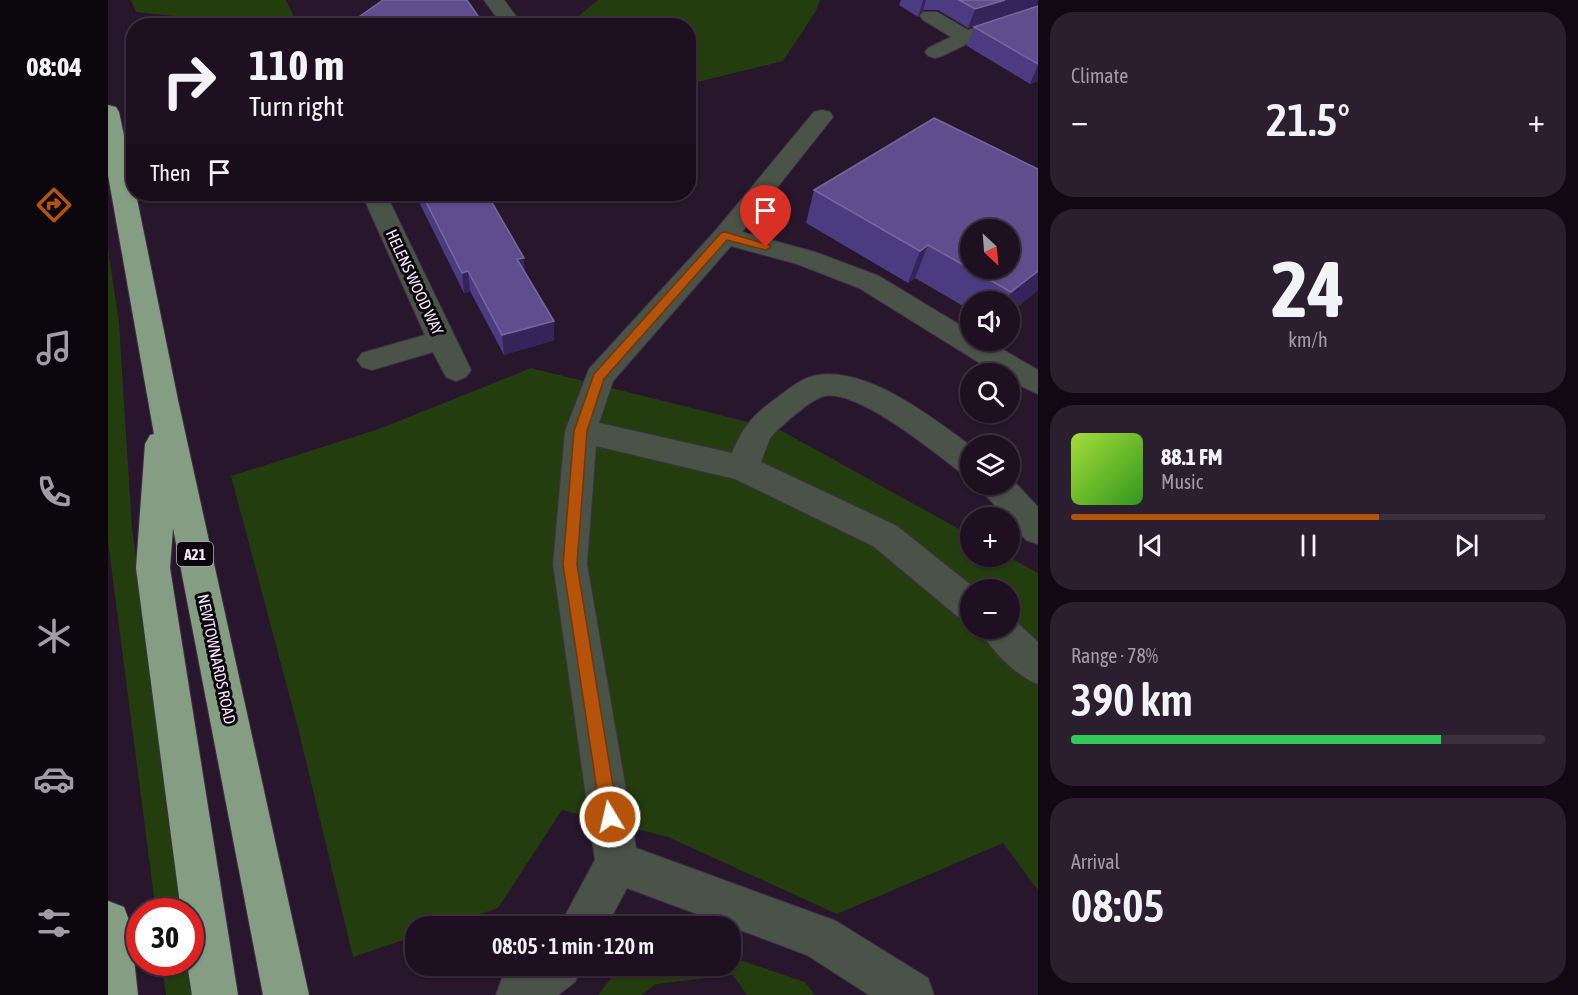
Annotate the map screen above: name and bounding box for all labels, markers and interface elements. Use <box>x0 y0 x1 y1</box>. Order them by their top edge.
text: 110 m <box>249 41 344 89</box>
icon: right <box>150 42 228 120</box>
text: 08:04 <box>26 51 82 82</box>
text: Climate <box>1071 64 1128 87</box>
text: Turn right <box>249 91 344 122</box>
text: 21.5° <box>1266 94 1350 146</box>
text: − <box>1071 101 1088 139</box>
text: + <box>1528 101 1545 139</box>
icon: arrive <box>203 156 236 189</box>
text: Then <box>150 160 191 186</box>
icon: directions <box>33 184 75 226</box>
pin <box>740 185 791 247</box>
icon: arrive <box>749 194 782 227</box>
north arrow <box>960 219 1020 279</box>
map controls <box>960 219 1020 639</box>
street label: HELENS WOOD WAY <box>383 226 448 338</box>
text: 24 <box>1271 244 1345 334</box>
button: sound <box>960 291 1020 351</box>
icon: music <box>33 327 75 369</box>
text: km/h <box>1288 328 1328 351</box>
button: search <box>960 363 1020 423</box>
button: layers <box>960 435 1020 495</box>
text: 88.1 FM <box>1161 444 1223 470</box>
text: Music <box>1161 470 1203 493</box>
icon: phone <box>33 471 75 513</box>
button: + <box>960 507 1020 567</box>
icon: previous <box>1134 529 1167 562</box>
icon: pause <box>1292 529 1325 562</box>
icon: next <box>1450 529 1483 562</box>
road number: A21 <box>177 542 213 566</box>
button: − <box>960 579 1020 639</box>
street label: NEWTOWNARDS ROAD <box>194 592 240 726</box>
icon: climate <box>33 615 75 657</box>
text: Range · 78% <box>1071 644 1158 667</box>
text: 390 km <box>1071 674 1193 726</box>
icon: car <box>33 758 75 800</box>
position arrow <box>578 785 642 849</box>
text: Arrival <box>1071 850 1120 873</box>
text: 08:05 <box>1071 880 1165 932</box>
speed limit sign: 30 <box>126 898 204 976</box>
icon: filters <box>33 902 75 944</box>
text: 08:05 · 1 min · 120 m <box>492 933 654 959</box>

